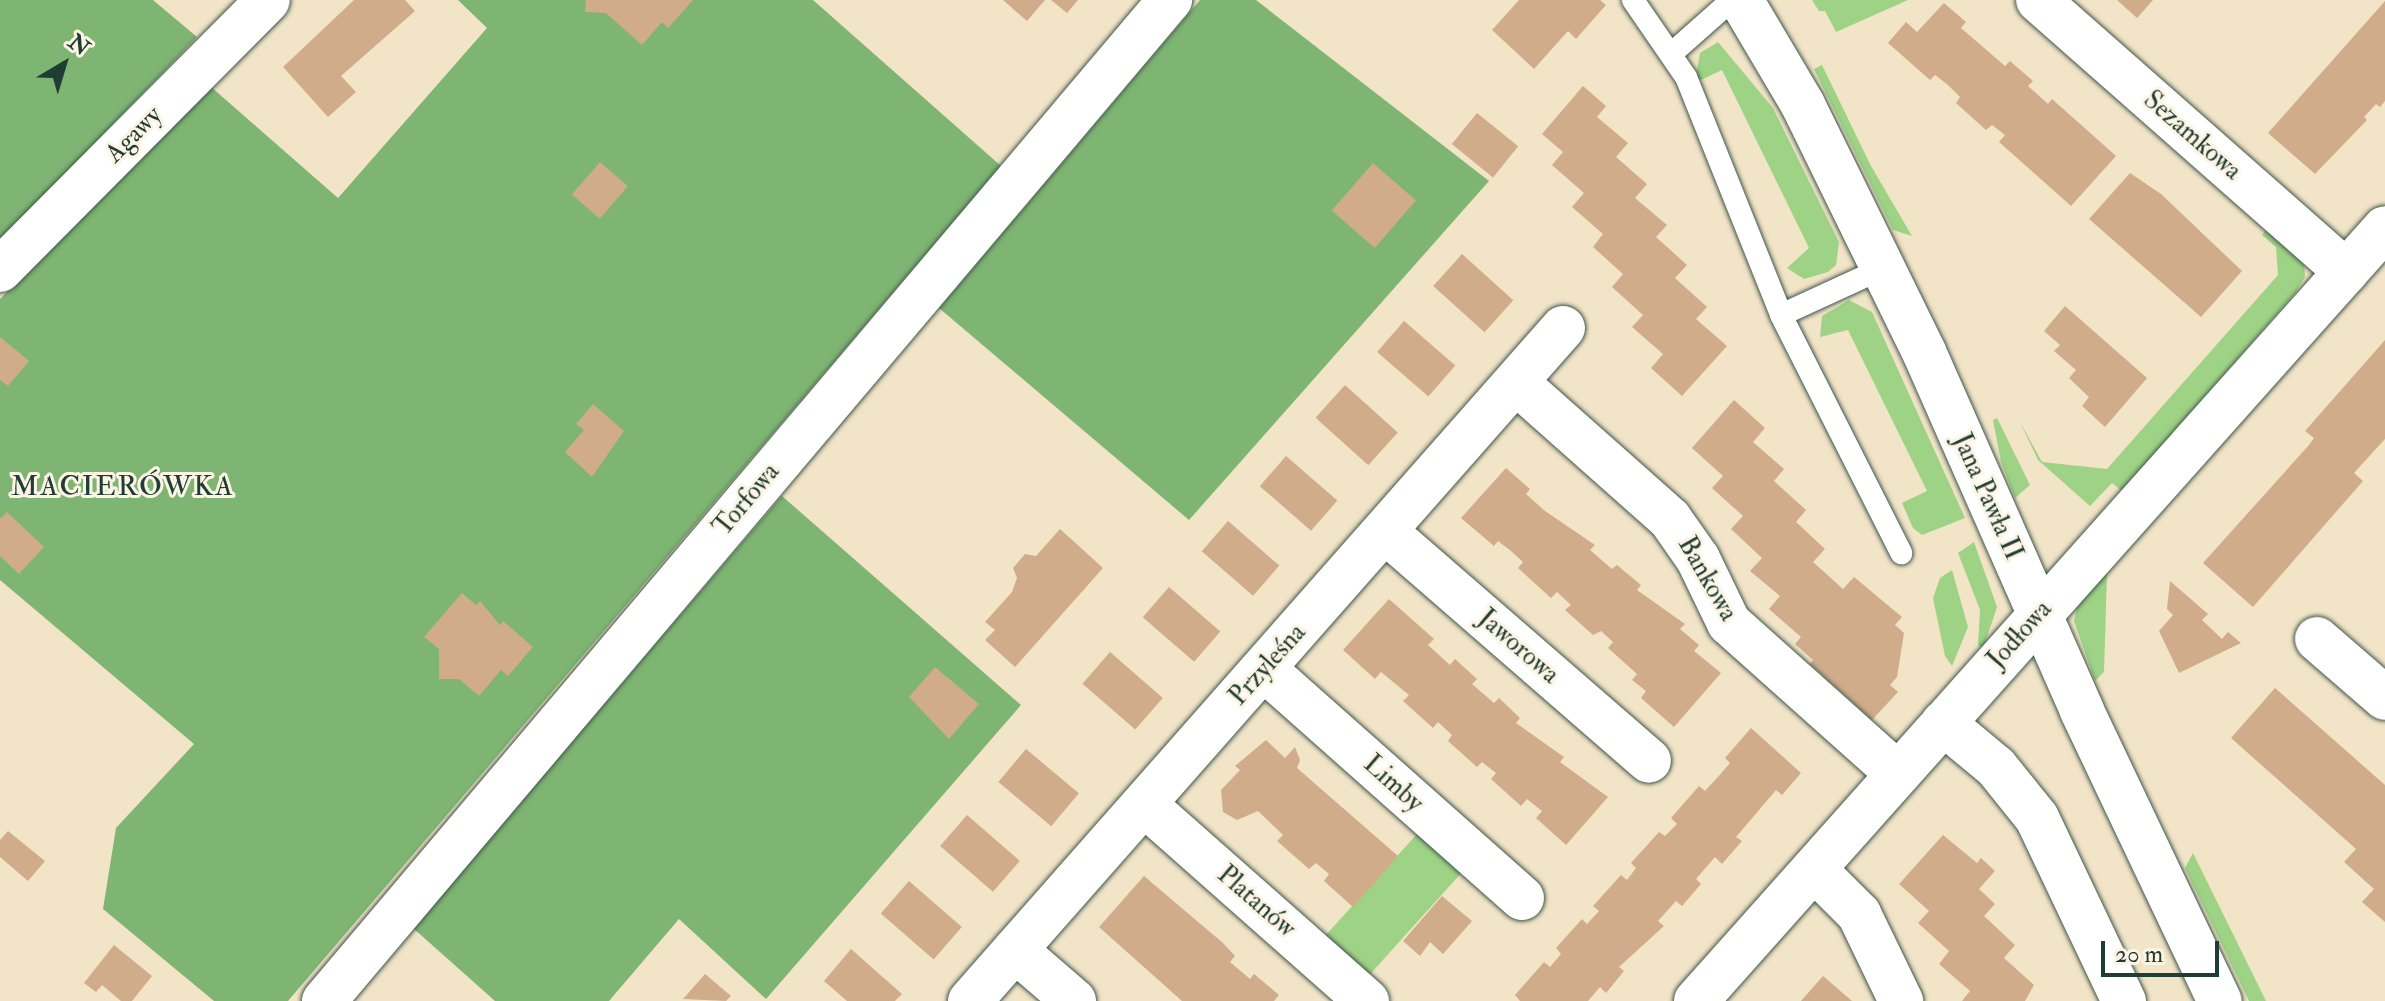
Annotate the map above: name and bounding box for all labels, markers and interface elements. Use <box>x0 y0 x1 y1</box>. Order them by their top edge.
north arrow <box>24 24 104 104</box>
text: N <box>62 28 95 62</box>
street label: Sezamkowa <box>2137 85 2247 187</box>
street label: Agawy <box>99 100 169 170</box>
street label: Jana Pawła II <box>1945 429 2029 565</box>
street label: Torfowa <box>708 457 786 543</box>
district label: MACIERÓWKA <box>11 470 235 504</box>
street label: Bankowa <box>1670 531 1744 627</box>
street label: Jodłowa <box>1981 595 2059 675</box>
street label: Jaworowa <box>1471 603 1565 691</box>
street label: Przyleśna <box>1223 618 1313 712</box>
street label: Limby <box>1357 749 1429 819</box>
street label: Platanów <box>1211 860 1301 944</box>
scale bar <box>2105 925 2223 975</box>
text: 20 m <box>2115 939 2163 970</box>

